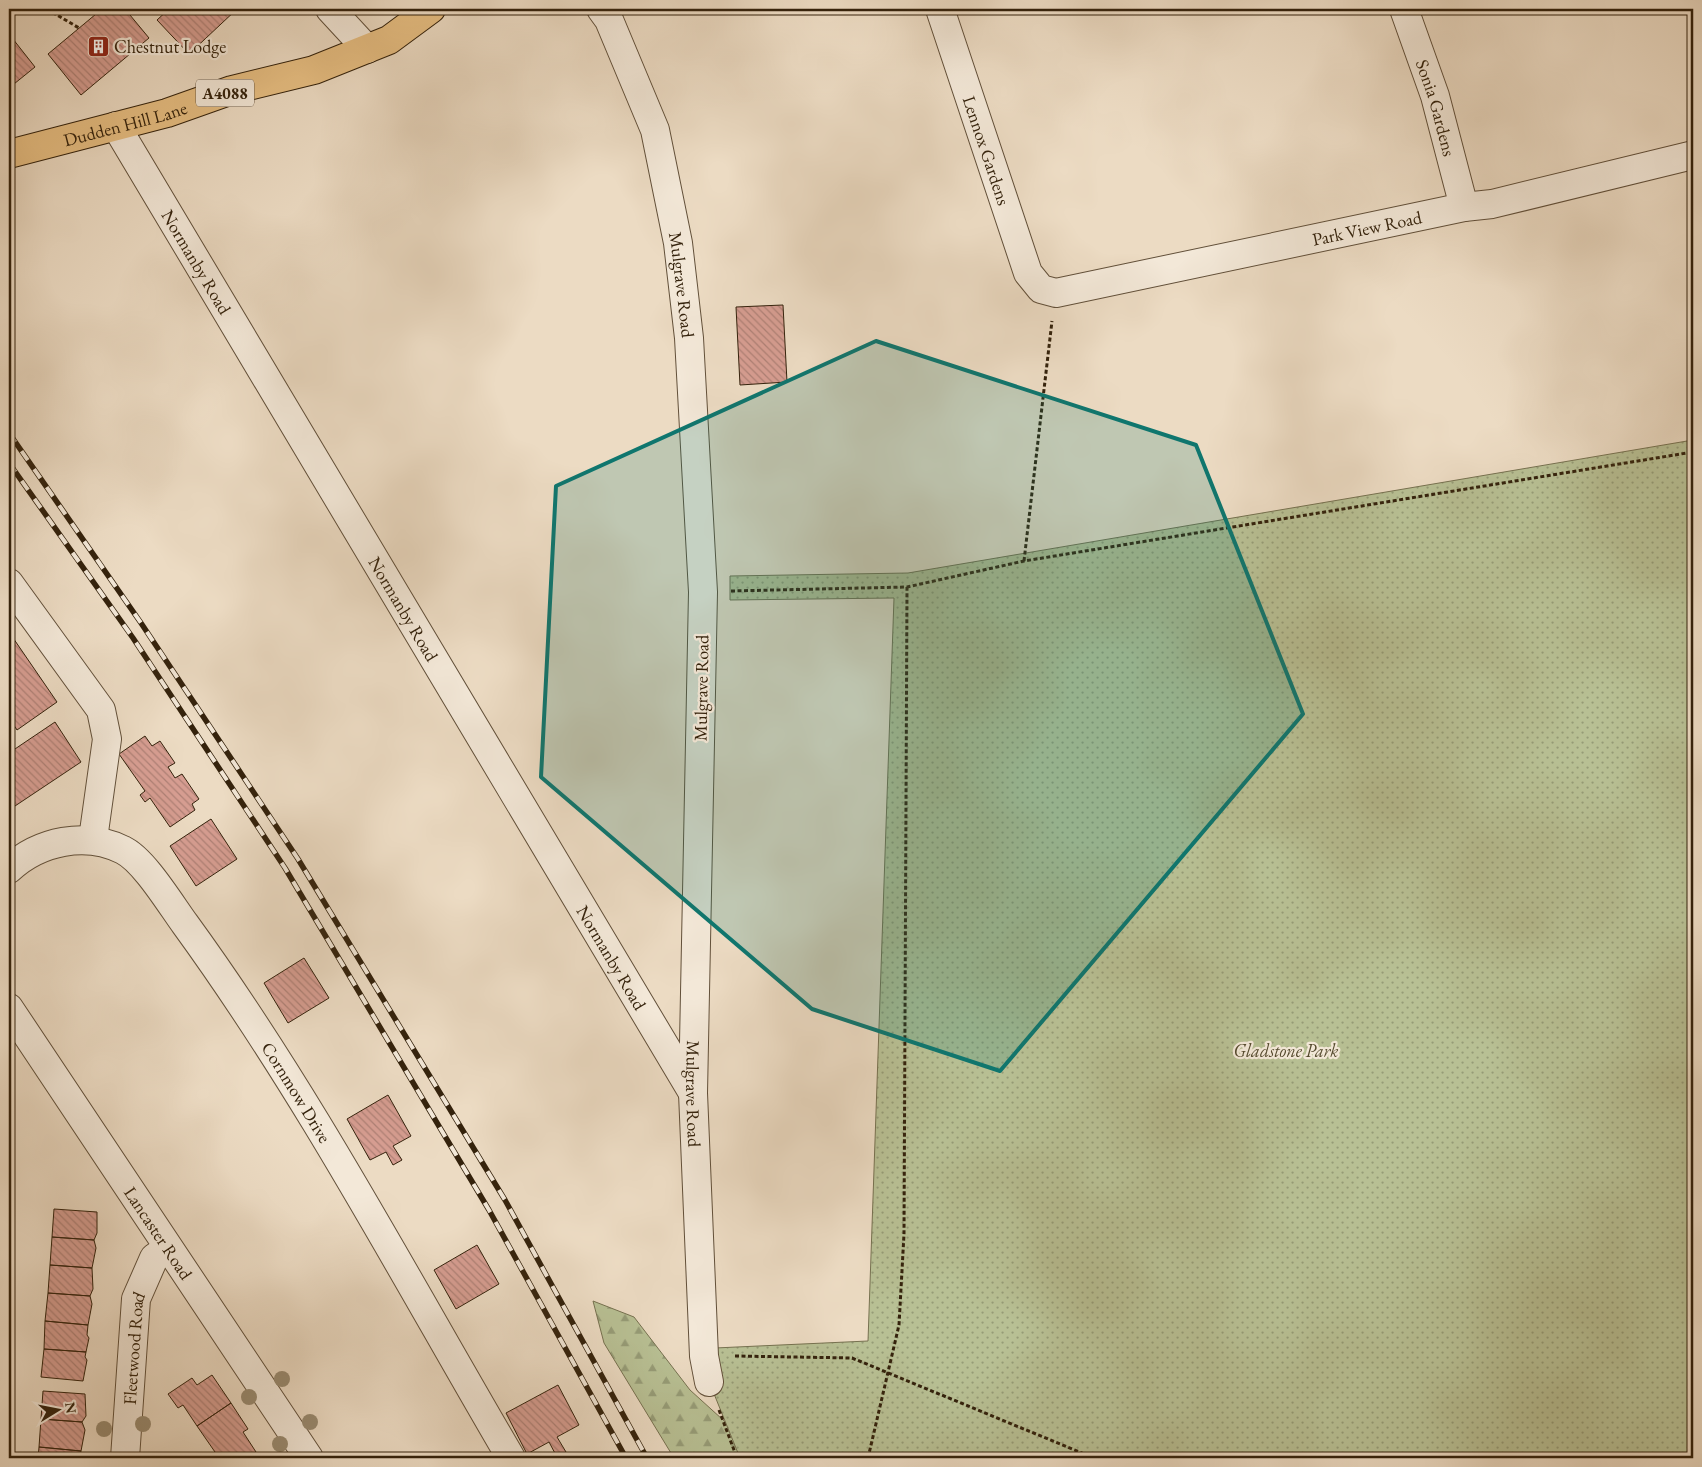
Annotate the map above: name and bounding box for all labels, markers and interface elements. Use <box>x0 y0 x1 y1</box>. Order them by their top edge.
building icon: Chestnut Lodge <box>86 34 110 58</box>
place label: Chestnut Lodge <box>114 35 226 58</box>
street label: Sonia Gardens <box>1411 56 1462 159</box>
road number: A4088 <box>196 80 254 106</box>
street label: Lennox Gardens <box>958 93 1016 208</box>
street label: Dudden Hill Lane <box>61 95 190 151</box>
street label: Normanby Road <box>157 205 238 319</box>
street label: Park View Road <box>1310 205 1424 250</box>
street label: Mulgrave Road <box>664 230 700 340</box>
street label: Normanby Road <box>364 552 445 666</box>
street label: Mulgrave Road <box>689 634 713 741</box>
street label: Normanby Road <box>572 901 653 1015</box>
street label: Cornmow Drive <box>257 1037 337 1147</box>
park label: Gladstone Park <box>1234 1039 1338 1062</box>
street label: Mulgrave Road <box>681 1040 707 1148</box>
street label: Lancaster Road <box>119 1182 199 1284</box>
street label: Fleetwood Road <box>117 1287 150 1406</box>
north arrow <box>32 1384 82 1434</box>
text: N <box>61 1401 81 1416</box>

